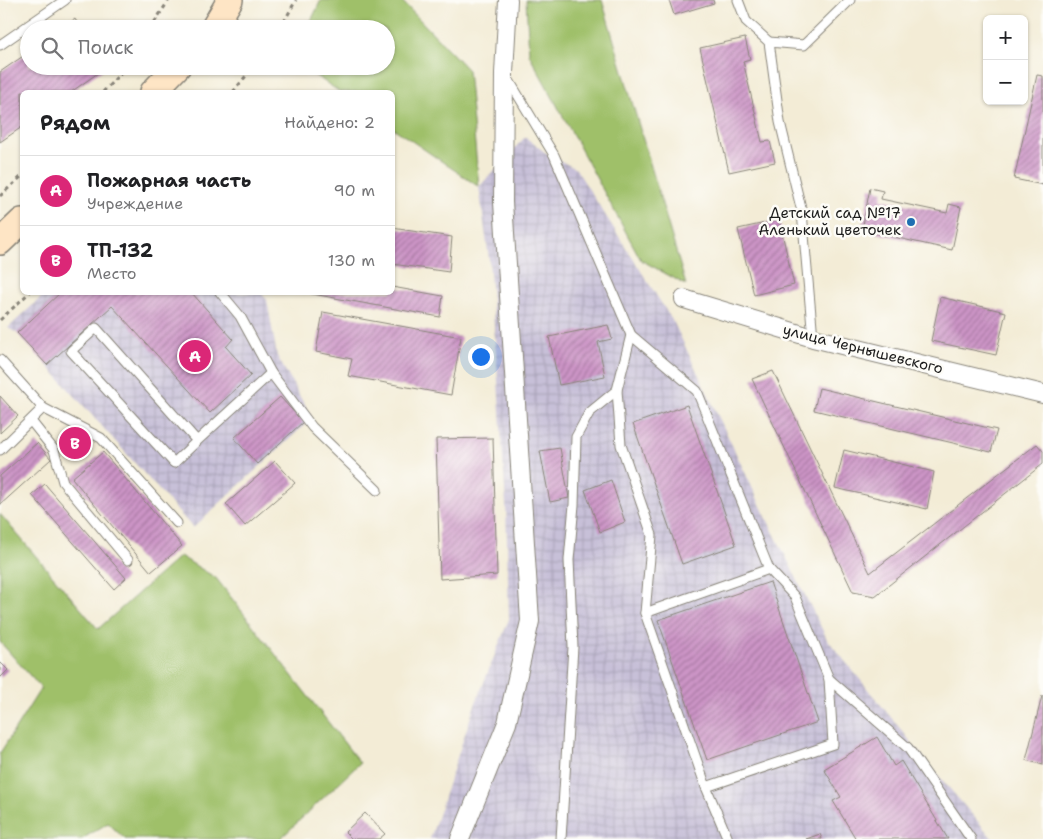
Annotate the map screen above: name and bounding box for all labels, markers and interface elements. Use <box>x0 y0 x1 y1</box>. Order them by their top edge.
map controls <box>983 15 1028 105</box>
button: + <box>983 15 1028 60</box>
search box <box>20 20 395 75</box>
icon: search <box>38 34 66 62</box>
text: Поиск <box>78 35 133 60</box>
button: − <box>983 60 1028 105</box>
text: Рядом <box>40 109 110 137</box>
text: Найдено: 2 <box>284 112 375 133</box>
text: Пожарная часть <box>87 168 251 193</box>
text: A <box>50 180 62 201</box>
text: 90 m <box>334 180 375 201</box>
text: Учреждение <box>87 193 183 214</box>
place label: Детский сад №17 Аленький цветочек <box>759 203 901 240</box>
marker: Детский сад №17 Аленький цветочек <box>905 216 917 228</box>
text: ТП-132 <box>87 238 153 263</box>
text: B <box>51 250 61 271</box>
text: 130 m <box>328 250 375 271</box>
text: Место <box>87 263 137 284</box>
street label: улица Чернышевского <box>781 319 945 379</box>
pin: A <box>179 337 211 375</box>
your location <box>468 344 494 370</box>
pin: B <box>59 424 91 462</box>

